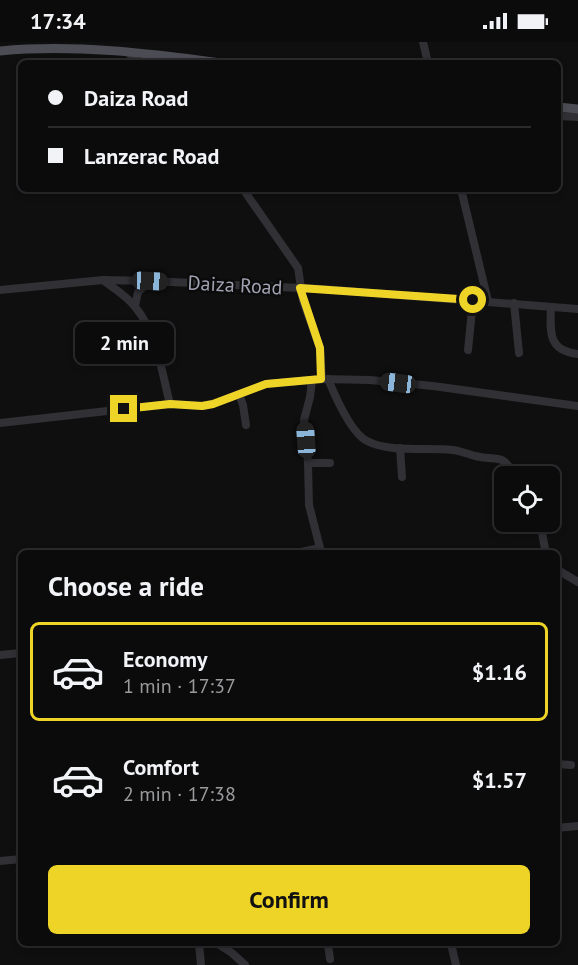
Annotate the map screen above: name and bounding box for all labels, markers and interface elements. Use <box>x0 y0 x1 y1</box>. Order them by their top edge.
text: 17:34 <box>30 7 86 35</box>
text: Daiza Road <box>84 84 188 112</box>
text: Lanzerac Road <box>84 142 219 170</box>
street label: Daiza Road <box>187 270 283 300</box>
car <box>132 271 168 291</box>
route start <box>459 286 486 313</box>
callout: 2 min <box>74 322 174 364</box>
text: 2 min <box>100 330 149 356</box>
car <box>379 372 417 394</box>
route end <box>110 395 137 422</box>
car <box>296 421 316 459</box>
map controls <box>494 466 560 532</box>
button: locate <box>494 466 560 532</box>
text: Choose a ride <box>48 569 204 603</box>
icon: car <box>51 645 105 699</box>
text: Economy <box>123 645 207 673</box>
text: $1.16 <box>472 658 527 686</box>
text: 1 min · 17:37 <box>123 673 236 699</box>
icon: car <box>51 753 105 807</box>
text: Comfort <box>123 753 199 781</box>
text: $1.57 <box>472 766 527 794</box>
text: 2 min · 17:38 <box>123 781 236 807</box>
button: Confirm <box>48 865 530 934</box>

